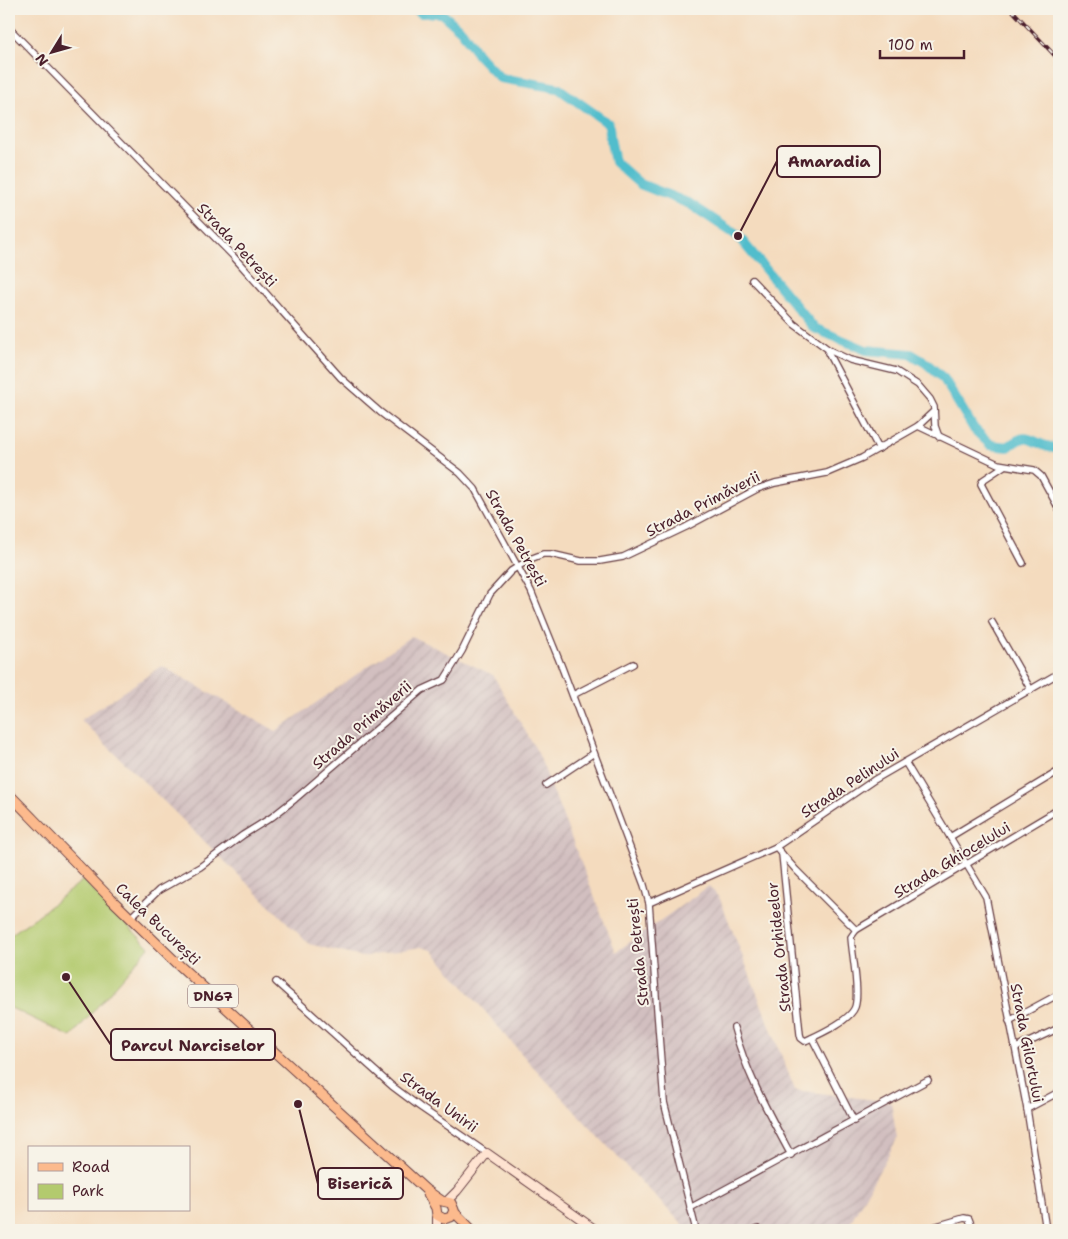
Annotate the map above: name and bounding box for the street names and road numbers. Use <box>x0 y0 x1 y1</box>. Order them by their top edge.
street label: Strada Petrești <box>192 198 281 292</box>
street label: Strada Primăverii <box>642 467 764 541</box>
street label: Strada Petrești <box>480 486 551 591</box>
street label: Strada Primăverii <box>308 676 416 774</box>
street label: Strada Pelinului <box>797 744 903 822</box>
street label: Strada Ghiocelului <box>890 817 1014 903</box>
street label: Calea București <box>111 878 205 970</box>
street label: Strada Orhideelor <box>762 881 796 1013</box>
street label: Strada Petrești <box>622 897 655 1007</box>
street label: Strada Gilortului <box>1006 982 1048 1104</box>
road number: DN67 <box>188 984 238 1008</box>
street label: Strada Unirii <box>396 1067 482 1137</box>

